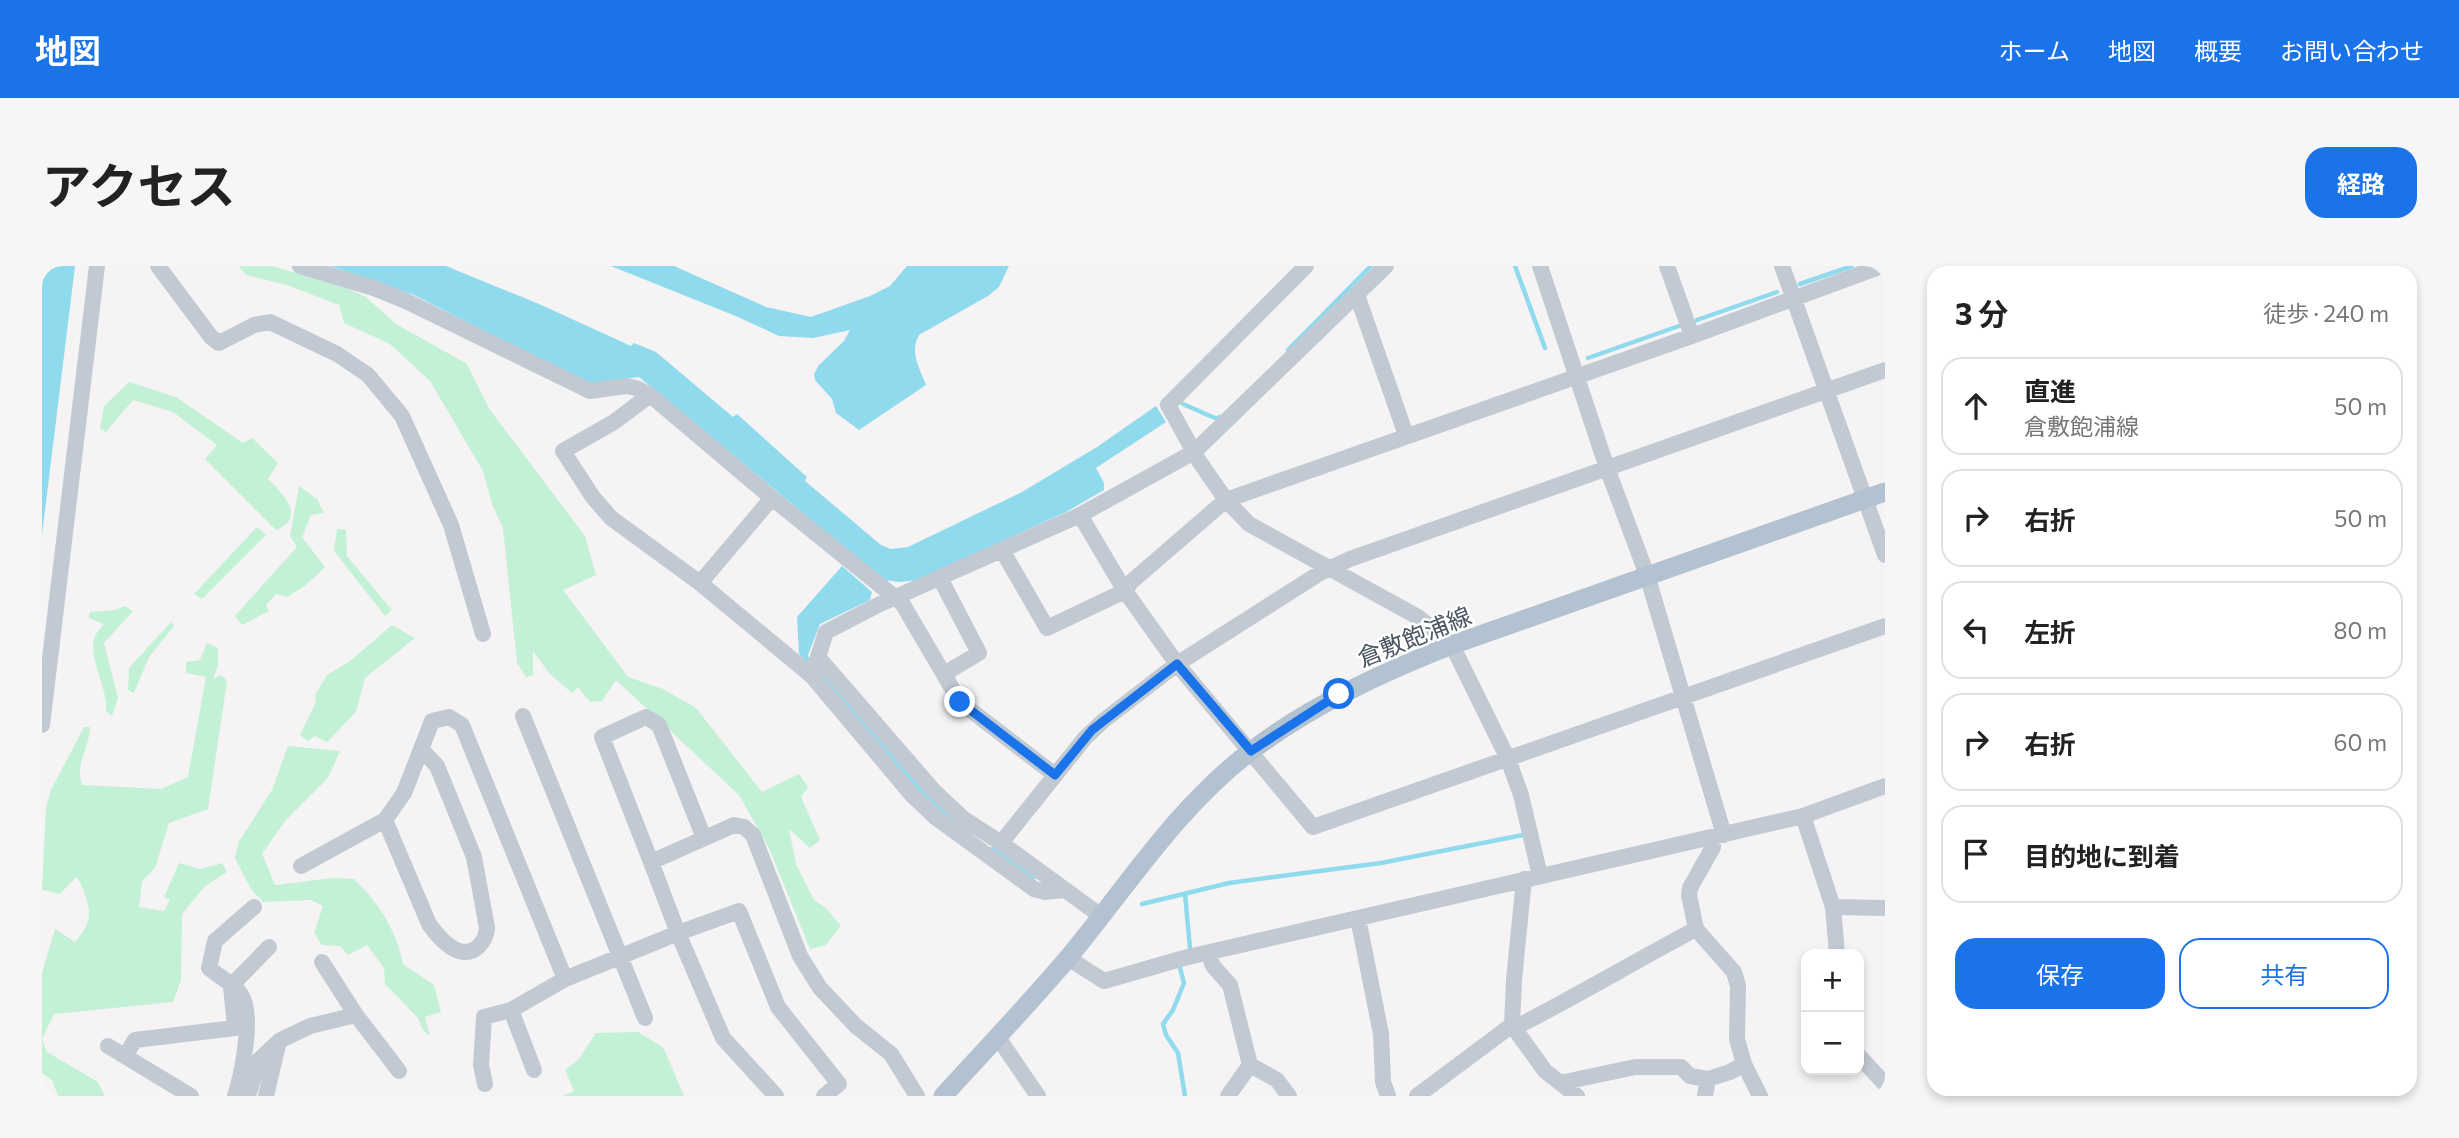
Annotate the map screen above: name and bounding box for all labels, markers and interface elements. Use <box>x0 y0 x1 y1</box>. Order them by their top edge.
text: 地図 <box>35 29 101 70</box>
text: ホーム <box>1999 36 2070 65</box>
text: 地図 <box>2108 36 2156 65</box>
text: 概要 <box>2194 36 2242 65</box>
text: お問い合わせ <box>2280 36 2424 65</box>
button: 経路 <box>2305 147 2417 218</box>
text: アクセス <box>42 154 236 214</box>
text: 3 分 <box>1955 294 2008 331</box>
text: 徒歩 · 240 m <box>2263 299 2389 327</box>
text: 直進 <box>2024 375 2076 406</box>
icon: ahead <box>1957 387 1995 425</box>
text: 50 m <box>2334 392 2387 420</box>
text: 倉敷飽浦線 <box>2024 412 2139 440</box>
icon: right <box>1957 499 1995 537</box>
text: 右折 <box>2024 504 2076 535</box>
text: 50 m <box>2334 504 2387 532</box>
street label: 倉敷飽浦線 <box>1353 600 1475 672</box>
icon: left <box>1957 611 1995 649</box>
text: 左折 <box>2024 616 2076 647</box>
text: 80 m <box>2334 616 2387 644</box>
route start <box>1323 678 1354 709</box>
route end <box>944 686 975 717</box>
icon: right <box>1957 723 1995 761</box>
text: 右折 <box>2024 728 2076 759</box>
text: 60 m <box>2334 728 2387 756</box>
icon: arrive <box>1957 835 1995 873</box>
text: 目的地に到着 <box>2024 840 2180 871</box>
button: 保存 <box>1955 938 2165 1009</box>
button: 共有 <box>2179 938 2389 1009</box>
map controls <box>1801 949 1864 1075</box>
button: + <box>1801 949 1864 1012</box>
button: − <box>1801 1012 1864 1075</box>

